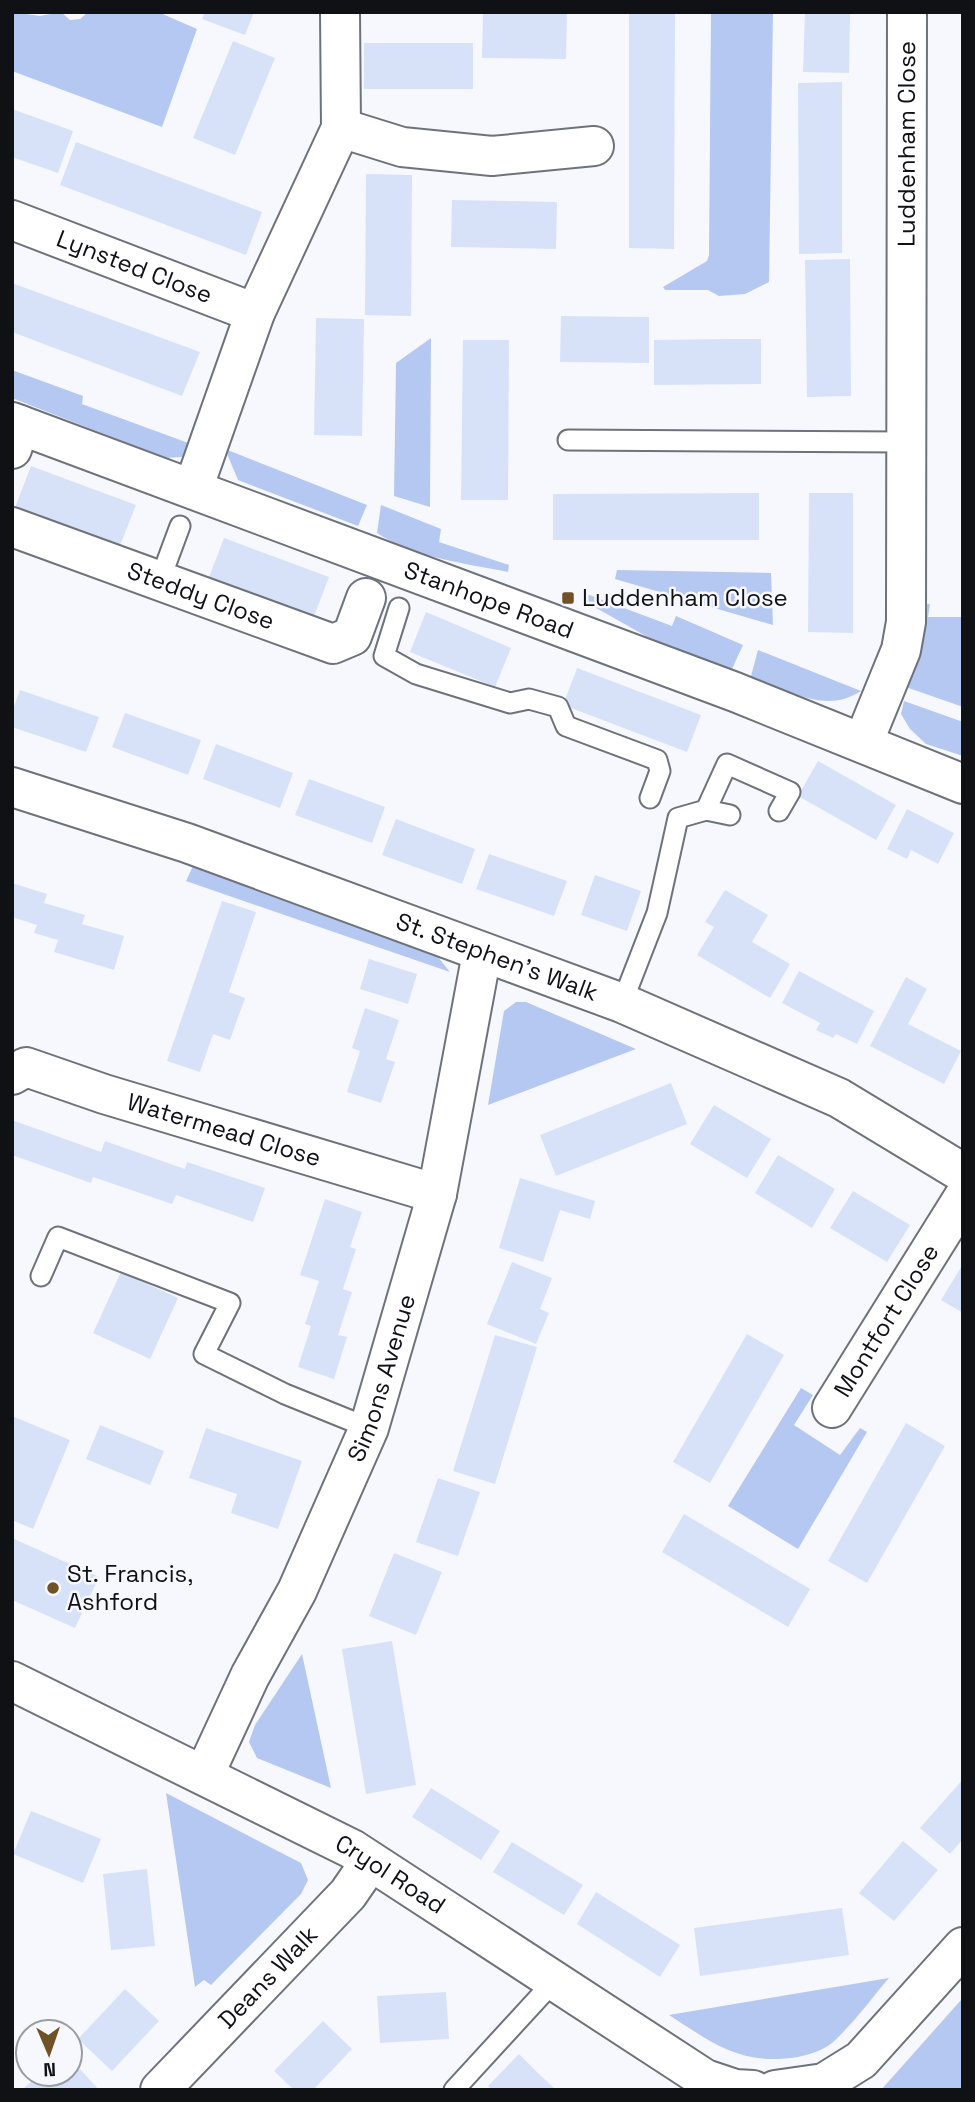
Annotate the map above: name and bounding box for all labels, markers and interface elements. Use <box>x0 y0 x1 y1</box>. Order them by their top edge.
street label: Luddenham Close <box>891 41 922 247</box>
street label: Lynsted Close <box>52 223 217 310</box>
street label: Steddy Close <box>123 554 279 636</box>
street label: Stanhope Road <box>400 554 578 645</box>
place label: Luddenham Close <box>582 582 788 613</box>
marker: Luddenham Close <box>560 590 576 606</box>
street label: St. Stephen's Walk <box>392 905 603 1008</box>
street label: Watermead Close <box>124 1086 325 1173</box>
street label: Montfort Close <box>827 1238 945 1403</box>
street label: Simons Avenue <box>340 1290 422 1467</box>
place label: St. Francis, Ashford <box>67 1558 193 1617</box>
marker: St. Francis, Ashford <box>45 1580 61 1596</box>
street label: Cryol Road <box>330 1827 451 1921</box>
street label: Deans Walk <box>211 1919 324 2035</box>
north arrow <box>14 2018 84 2088</box>
text: N <box>43 2057 56 2082</box>

